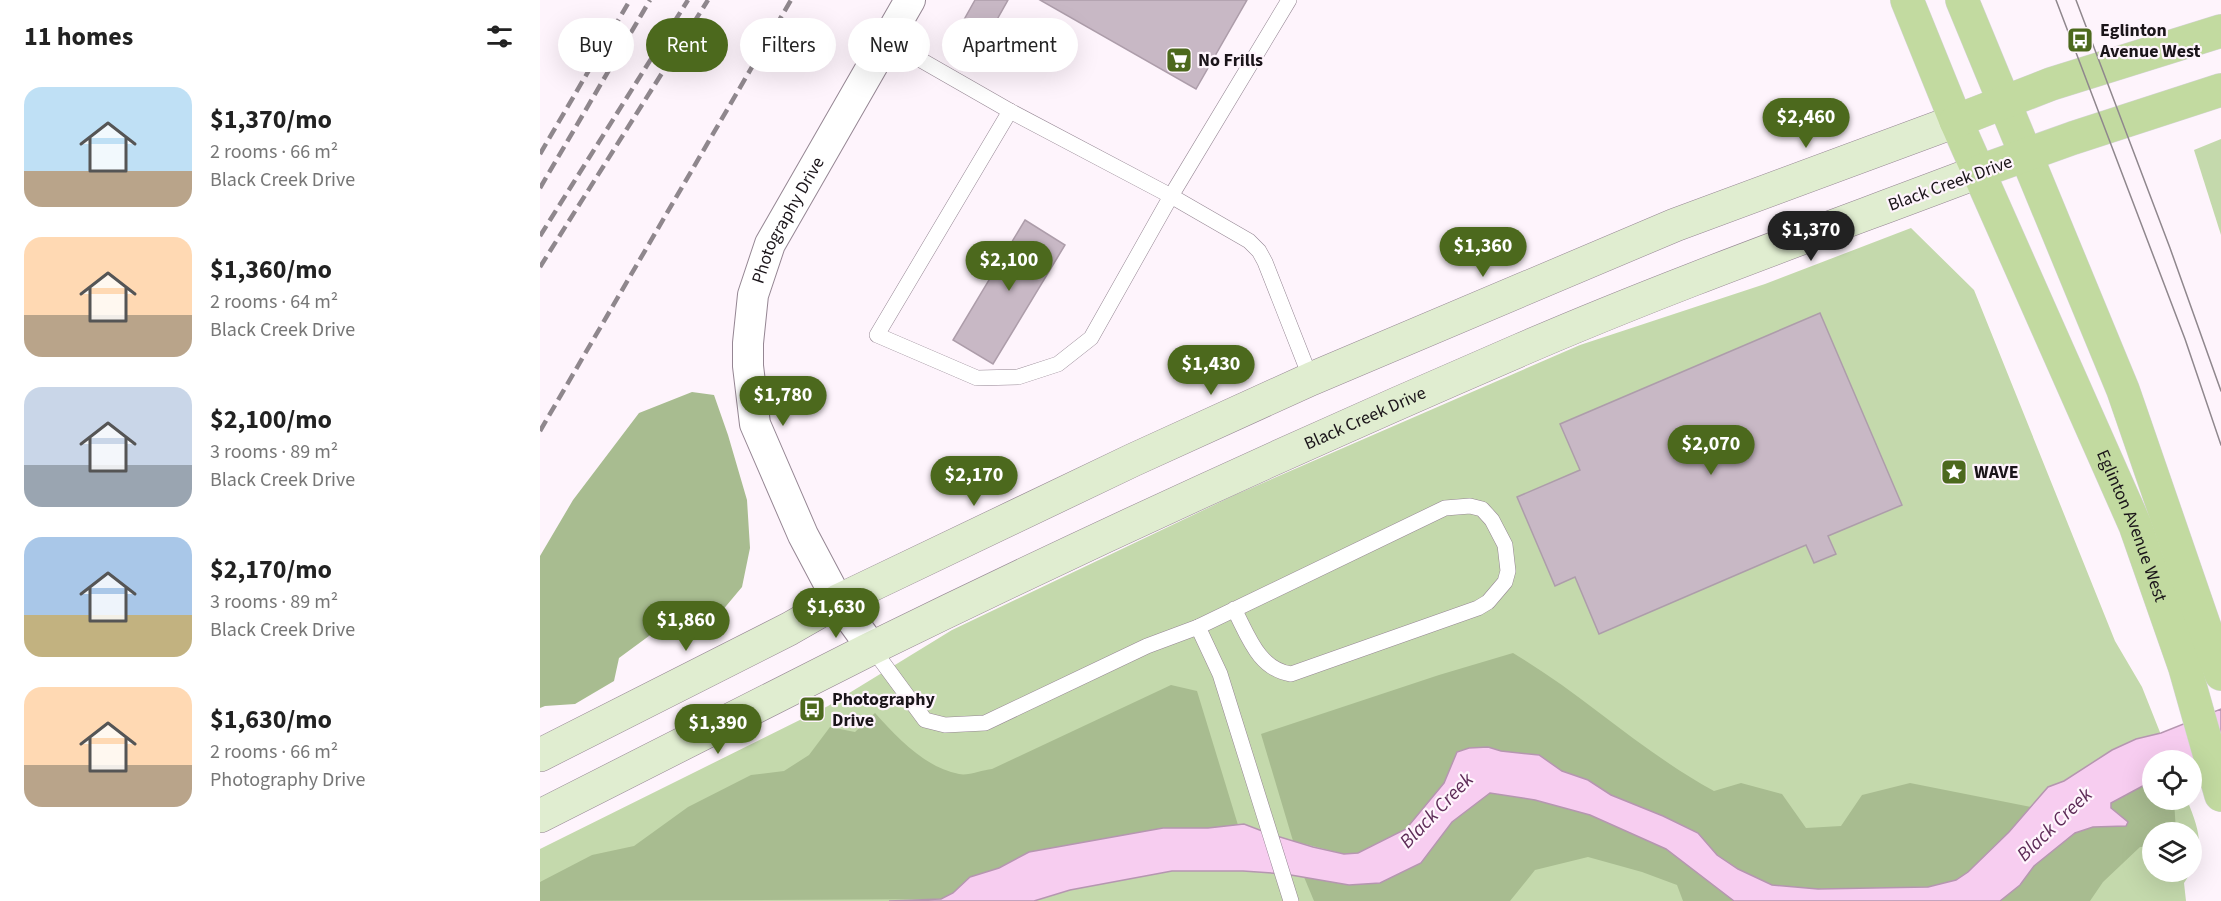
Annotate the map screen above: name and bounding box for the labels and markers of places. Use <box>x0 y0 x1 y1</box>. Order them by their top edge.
place label: Eglinton Avenue West <box>2099 18 2201 64</box>
bus stop icon: Eglinton Avenue West <box>2065 25 2095 55</box>
supermarket icon: No Frills <box>1164 45 1194 75</box>
place label: No Frills <box>1198 48 1263 73</box>
pin: $2,460 <box>1757 98 1855 149</box>
pin: $1,370 <box>1762 211 1860 262</box>
pin: $1,360 <box>1434 227 1532 278</box>
pin: $2,100 <box>960 241 1058 292</box>
pin: $1,430 <box>1162 345 1260 396</box>
pin: $1,780 <box>734 376 832 427</box>
pin: $2,070 <box>1662 425 1760 476</box>
pin: $2,170 <box>925 456 1023 507</box>
place icon: WAVE <box>1939 457 1969 487</box>
place label: WAVE <box>1974 460 2019 485</box>
pin: $1,630 <box>787 588 885 639</box>
pin: $1,860 <box>637 601 735 652</box>
place label: Photography Drive <box>832 687 935 733</box>
bus stop icon: Photography Drive <box>797 694 827 724</box>
pin: $1,390 <box>669 704 767 755</box>

